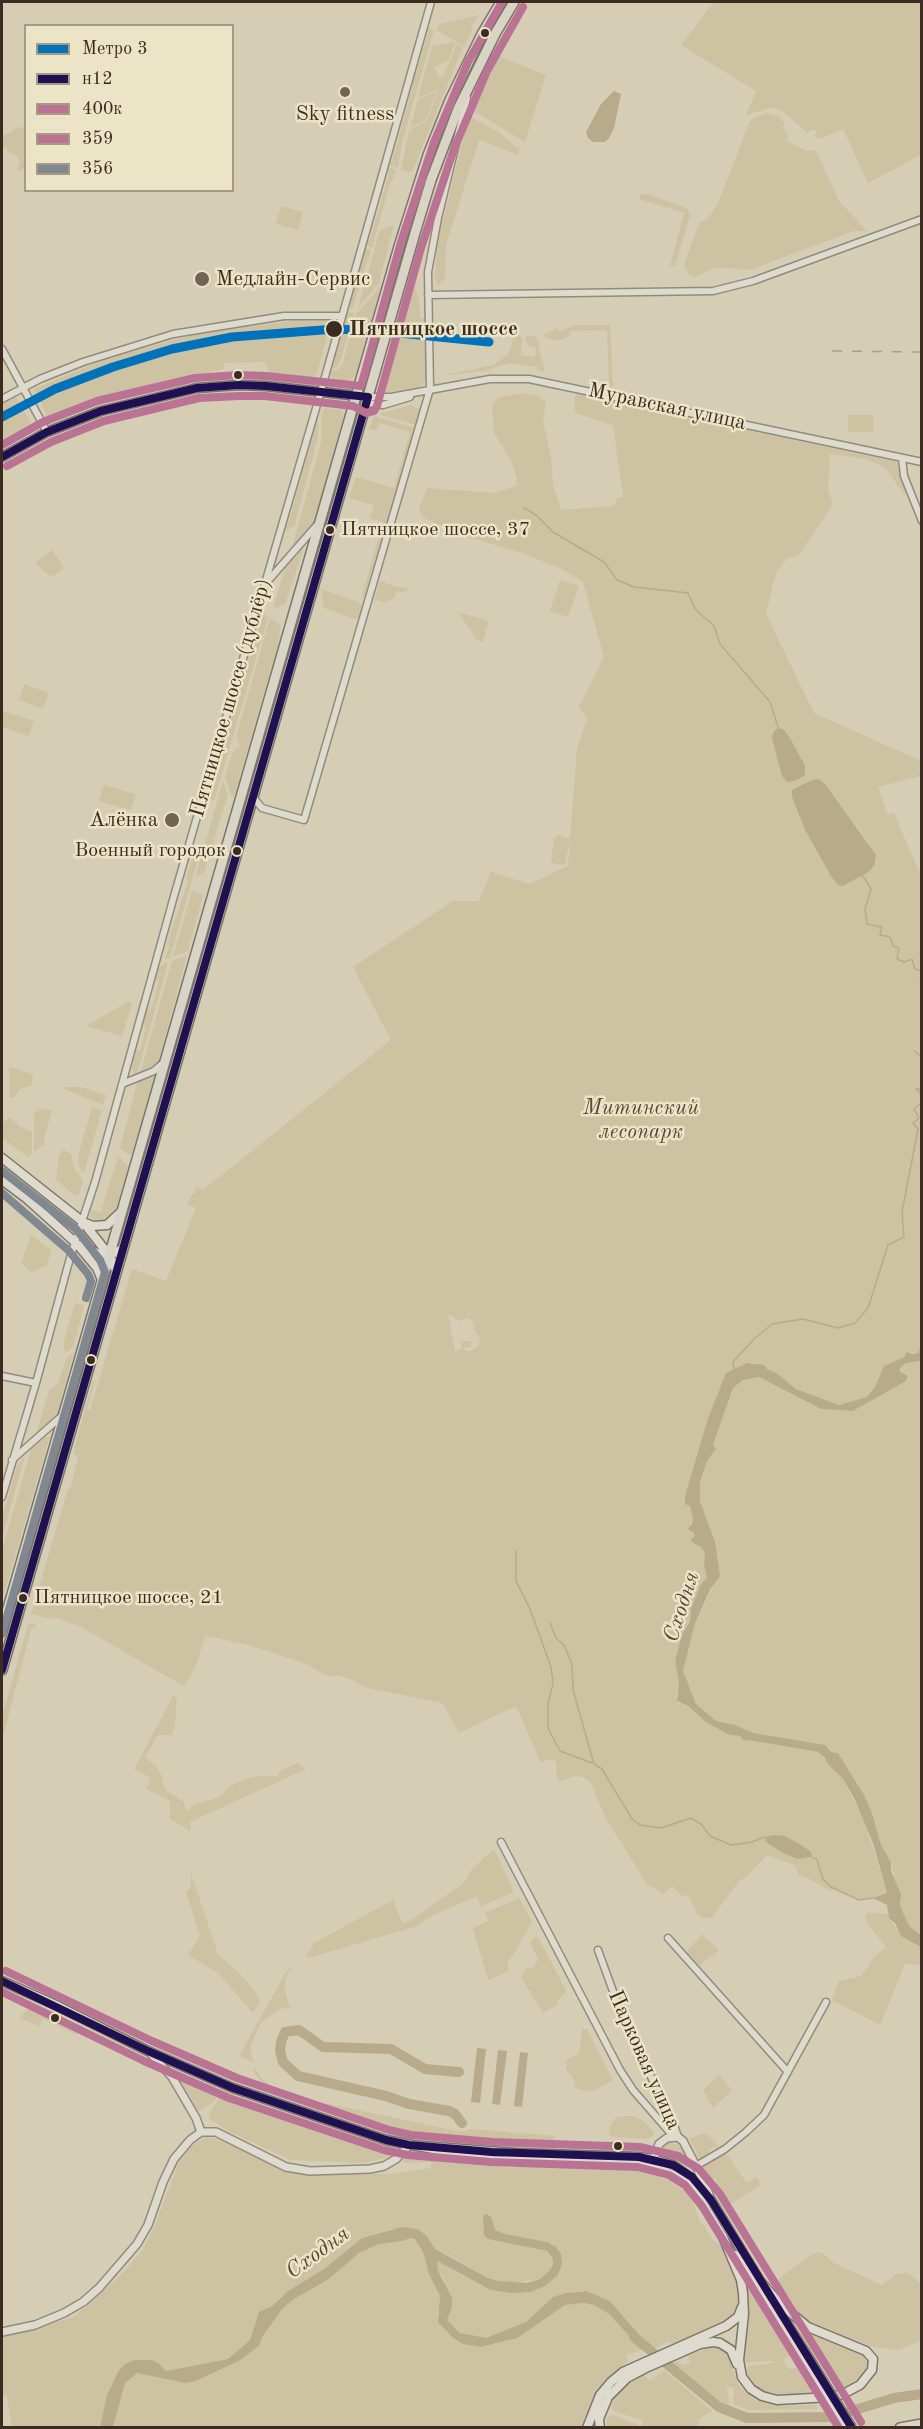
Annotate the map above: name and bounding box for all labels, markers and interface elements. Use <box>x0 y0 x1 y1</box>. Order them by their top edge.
legend <box>24 24 234 192</box>
unlabelled marker <box>479 27 491 39</box>
text: Метро 3 <box>82 40 148 58</box>
text: н12 <box>82 70 113 88</box>
marker: Sky fitness <box>338 85 352 99</box>
text: 400к <box>82 100 122 118</box>
place label: Sky fitness <box>296 101 394 127</box>
text: 359 <box>82 130 113 148</box>
text: 356 <box>82 160 113 178</box>
place label: Медлайн-Сервис <box>216 266 370 292</box>
marker: Медлайн-Сервис <box>193 270 211 288</box>
place label: Пятницкое шоссе <box>349 316 518 342</box>
marker: Пятницкое шоссе <box>324 319 344 339</box>
unlabelled marker <box>232 369 244 381</box>
street label: Муравская улица <box>586 378 748 436</box>
place label: Пятницкое шоссе, 37 <box>341 518 530 542</box>
marker: Пятницкое шоссе, 37 <box>324 524 336 536</box>
street label: Пятницкое шоссе (дублёр) <box>185 576 277 820</box>
place label: Алёнка <box>89 807 158 833</box>
marker: Алёнка <box>163 811 181 829</box>
place label: Военный городок <box>75 839 226 863</box>
marker: Военный городок <box>231 845 243 857</box>
park label: Митинский лесопарк <box>583 1095 699 1145</box>
unlabelled marker <box>85 1354 97 1366</box>
water label: Сходня <box>658 1568 706 1646</box>
place label: Пятницкое шоссе, 21 <box>34 1586 223 1610</box>
marker: Пятницкое шоссе, 21 <box>17 1592 29 1604</box>
street label: Парковая улица <box>602 1986 686 2134</box>
unlabelled marker <box>49 2012 61 2024</box>
unlabelled marker <box>612 2140 624 2152</box>
water label: Сходня <box>281 2221 355 2285</box>

